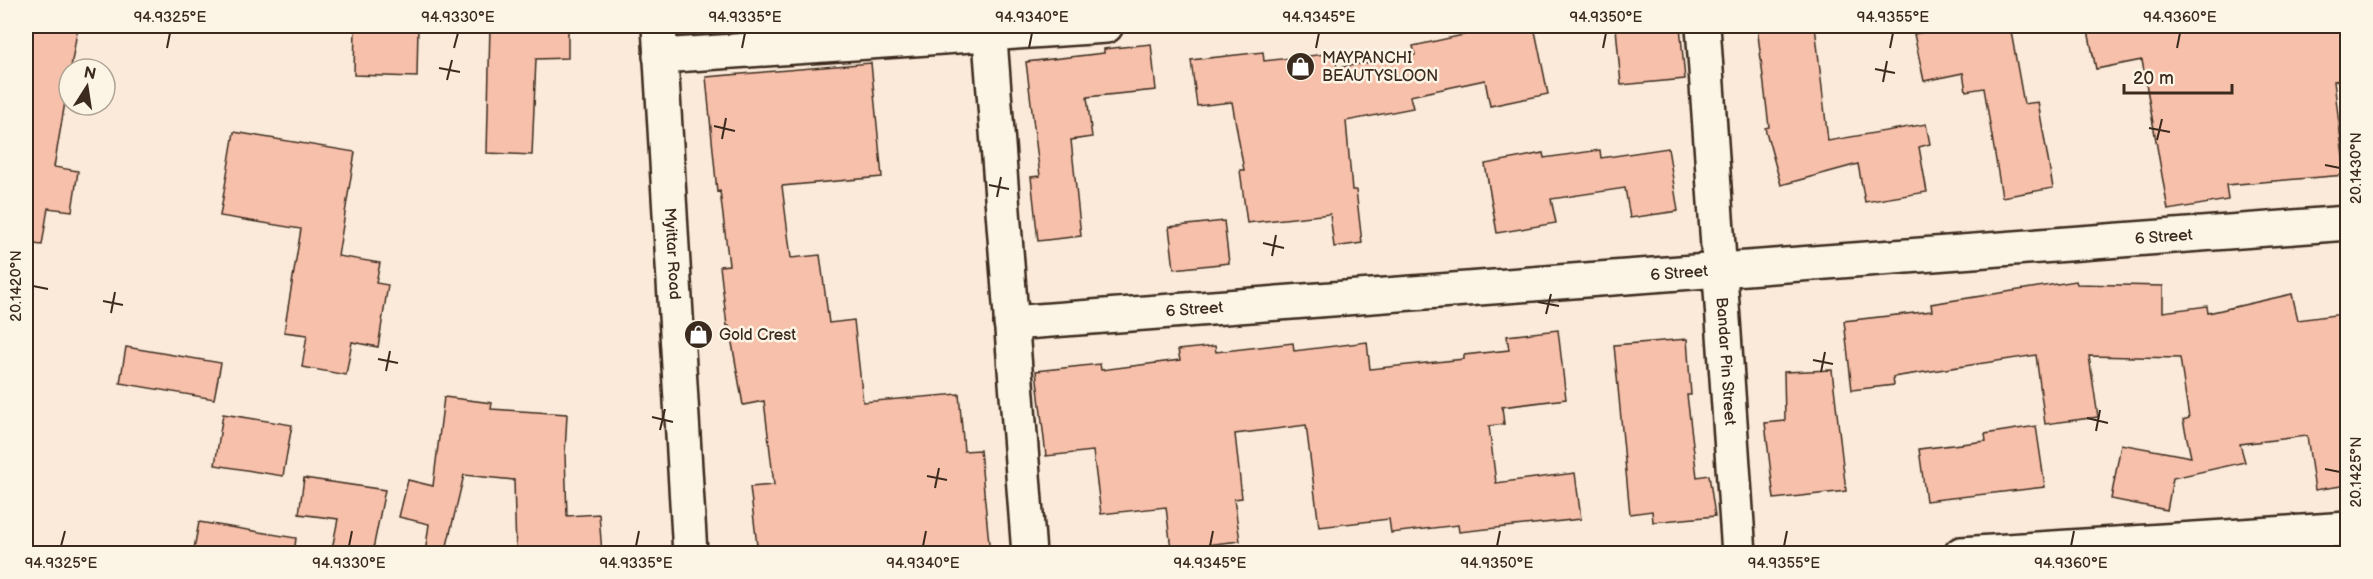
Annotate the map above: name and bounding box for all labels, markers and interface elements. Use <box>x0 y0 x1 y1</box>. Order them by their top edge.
text: 94.9325°E <box>134 8 206 27</box>
text: 94.9330°E <box>421 8 495 27</box>
text: 94.9335°E <box>708 8 782 27</box>
text: 94.9340°E <box>995 8 1069 27</box>
text: 94.9345°E <box>1283 8 1356 27</box>
text: 94.9350°E <box>1570 8 1643 27</box>
text: 94.9355°E <box>1857 8 1929 27</box>
text: 94.9360°E <box>2143 8 2217 27</box>
place label: MAYPANCHI BEAUTYSLOON <box>1322 49 1438 86</box>
shop icon: MAYPANCHI BEAUTYSLOON <box>1285 51 1317 83</box>
north arrow <box>57 57 117 117</box>
scale bar <box>2124 57 2232 95</box>
text: N <box>82 63 98 84</box>
text: 20 m <box>2133 68 2174 89</box>
text: 20.1430°N <box>2347 132 2366 204</box>
street label: Myittar Road <box>660 207 685 300</box>
street label: 6 Street <box>2134 225 2193 248</box>
text: 20.1420°N <box>7 250 26 322</box>
street label: 6 Street <box>1650 261 1709 285</box>
street label: Bandar Pin Street <box>1712 297 1740 426</box>
street label: 6 Street <box>1165 298 1224 321</box>
shop icon: Gold Crest <box>682 319 714 351</box>
place label: Gold Crest <box>719 326 796 345</box>
text: 20.1425°N <box>2347 437 2366 508</box>
text: 94.9325°E <box>25 554 97 573</box>
text: 94.9330°E <box>312 554 386 573</box>
text: 94.9335°E <box>599 554 673 573</box>
text: 94.9340°E <box>886 554 960 573</box>
text: 94.9345°E <box>1174 554 1247 573</box>
text: 94.9350°E <box>1461 554 1534 573</box>
text: 94.9355°E <box>1748 554 1820 573</box>
text: 94.9360°E <box>2034 554 2108 573</box>

